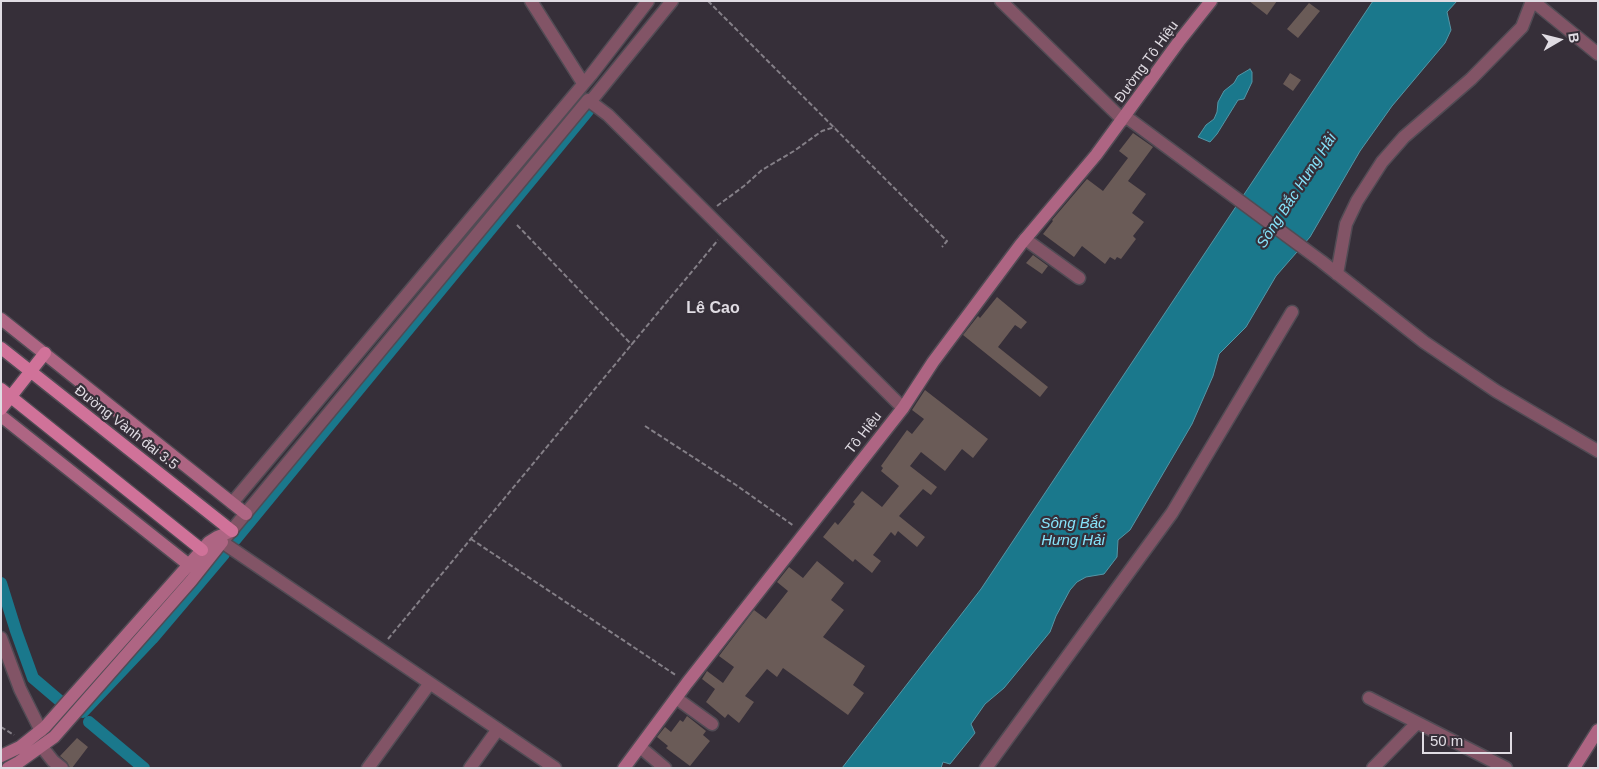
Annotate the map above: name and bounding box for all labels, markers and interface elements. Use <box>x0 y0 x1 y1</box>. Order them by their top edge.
north arrow <box>1534 15 1584 65</box>
street label: Đường Tô Hiệu <box>1112 18 1182 106</box>
text: B <box>1565 32 1582 44</box>
water label: Sông Bắc Hưng Hải <box>1253 130 1341 252</box>
district label: Lê Cao <box>686 299 740 319</box>
street label: Đường Vành đai 3.5 <box>71 382 181 474</box>
street label: Tô Hiệu <box>842 409 886 457</box>
water label: Sông Bắc Hưng Hải <box>1040 515 1106 550</box>
scale bar <box>1424 722 1514 754</box>
text: 50 m <box>1430 732 1463 749</box>

